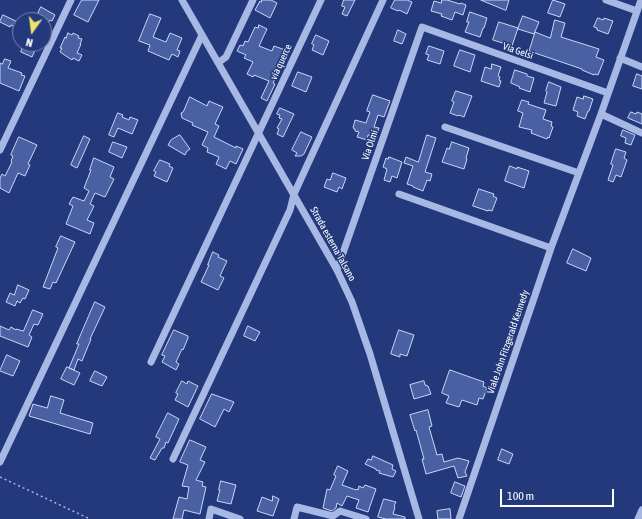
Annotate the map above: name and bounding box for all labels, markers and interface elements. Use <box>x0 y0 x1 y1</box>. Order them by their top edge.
north arrow <box>12 12 52 52</box>
text: N <box>25 36 34 49</box>
street label: Via Gelsi <box>501 40 535 62</box>
street label: via querce <box>268 42 294 82</box>
street label: Via Olmi <box>359 128 381 162</box>
street label: Strada esterna Talsano <box>308 205 358 283</box>
street label: Viale John Fitzgerald Kennedy <box>485 288 531 396</box>
scale bar <box>502 481 616 507</box>
text: 100 m <box>507 489 534 503</box>

